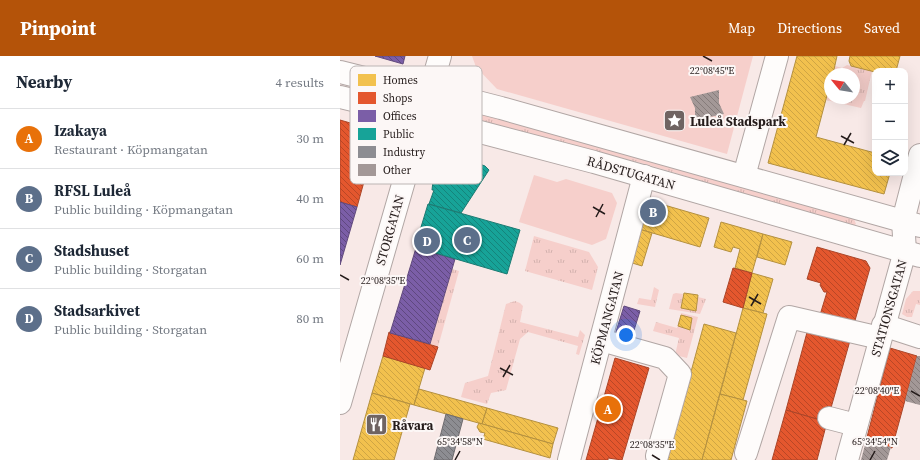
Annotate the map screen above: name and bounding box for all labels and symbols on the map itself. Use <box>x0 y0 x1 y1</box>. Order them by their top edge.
text: 22°08'45"E <box>690 64 734 77</box>
legend <box>350 66 482 184</box>
north arrow <box>824 68 860 104</box>
text: Homes <box>383 73 418 88</box>
text: Shops <box>383 91 412 106</box>
place icon: Luleå Stadspark <box>661 108 687 134</box>
text: Offices <box>383 109 417 124</box>
place label: Luleå Stadspark <box>690 113 786 130</box>
text: Public <box>383 127 415 142</box>
text: Industry <box>383 145 425 160</box>
street label: RÅDSTUGATAN <box>585 152 678 194</box>
text: Other <box>383 163 412 178</box>
street label: STORGATAN <box>372 192 408 267</box>
pin: B <box>640 197 666 227</box>
pin: C <box>454 225 480 255</box>
pin: D <box>414 226 440 256</box>
street label: STATIONSGATAN <box>867 257 911 359</box>
street label: KÖPMANGATAN <box>586 269 628 367</box>
text: 22°08'35"E <box>361 274 405 287</box>
your location <box>616 325 636 345</box>
text: 22°08'40"E <box>855 384 899 397</box>
pin: A <box>595 394 621 424</box>
restaurant icon: Råvara <box>364 412 390 438</box>
place label: Råvara <box>392 417 434 434</box>
text: 65°34'58"N <box>437 435 483 448</box>
text: 65°34'54"N <box>852 435 898 448</box>
text: 22°08'35"E <box>630 438 674 451</box>

